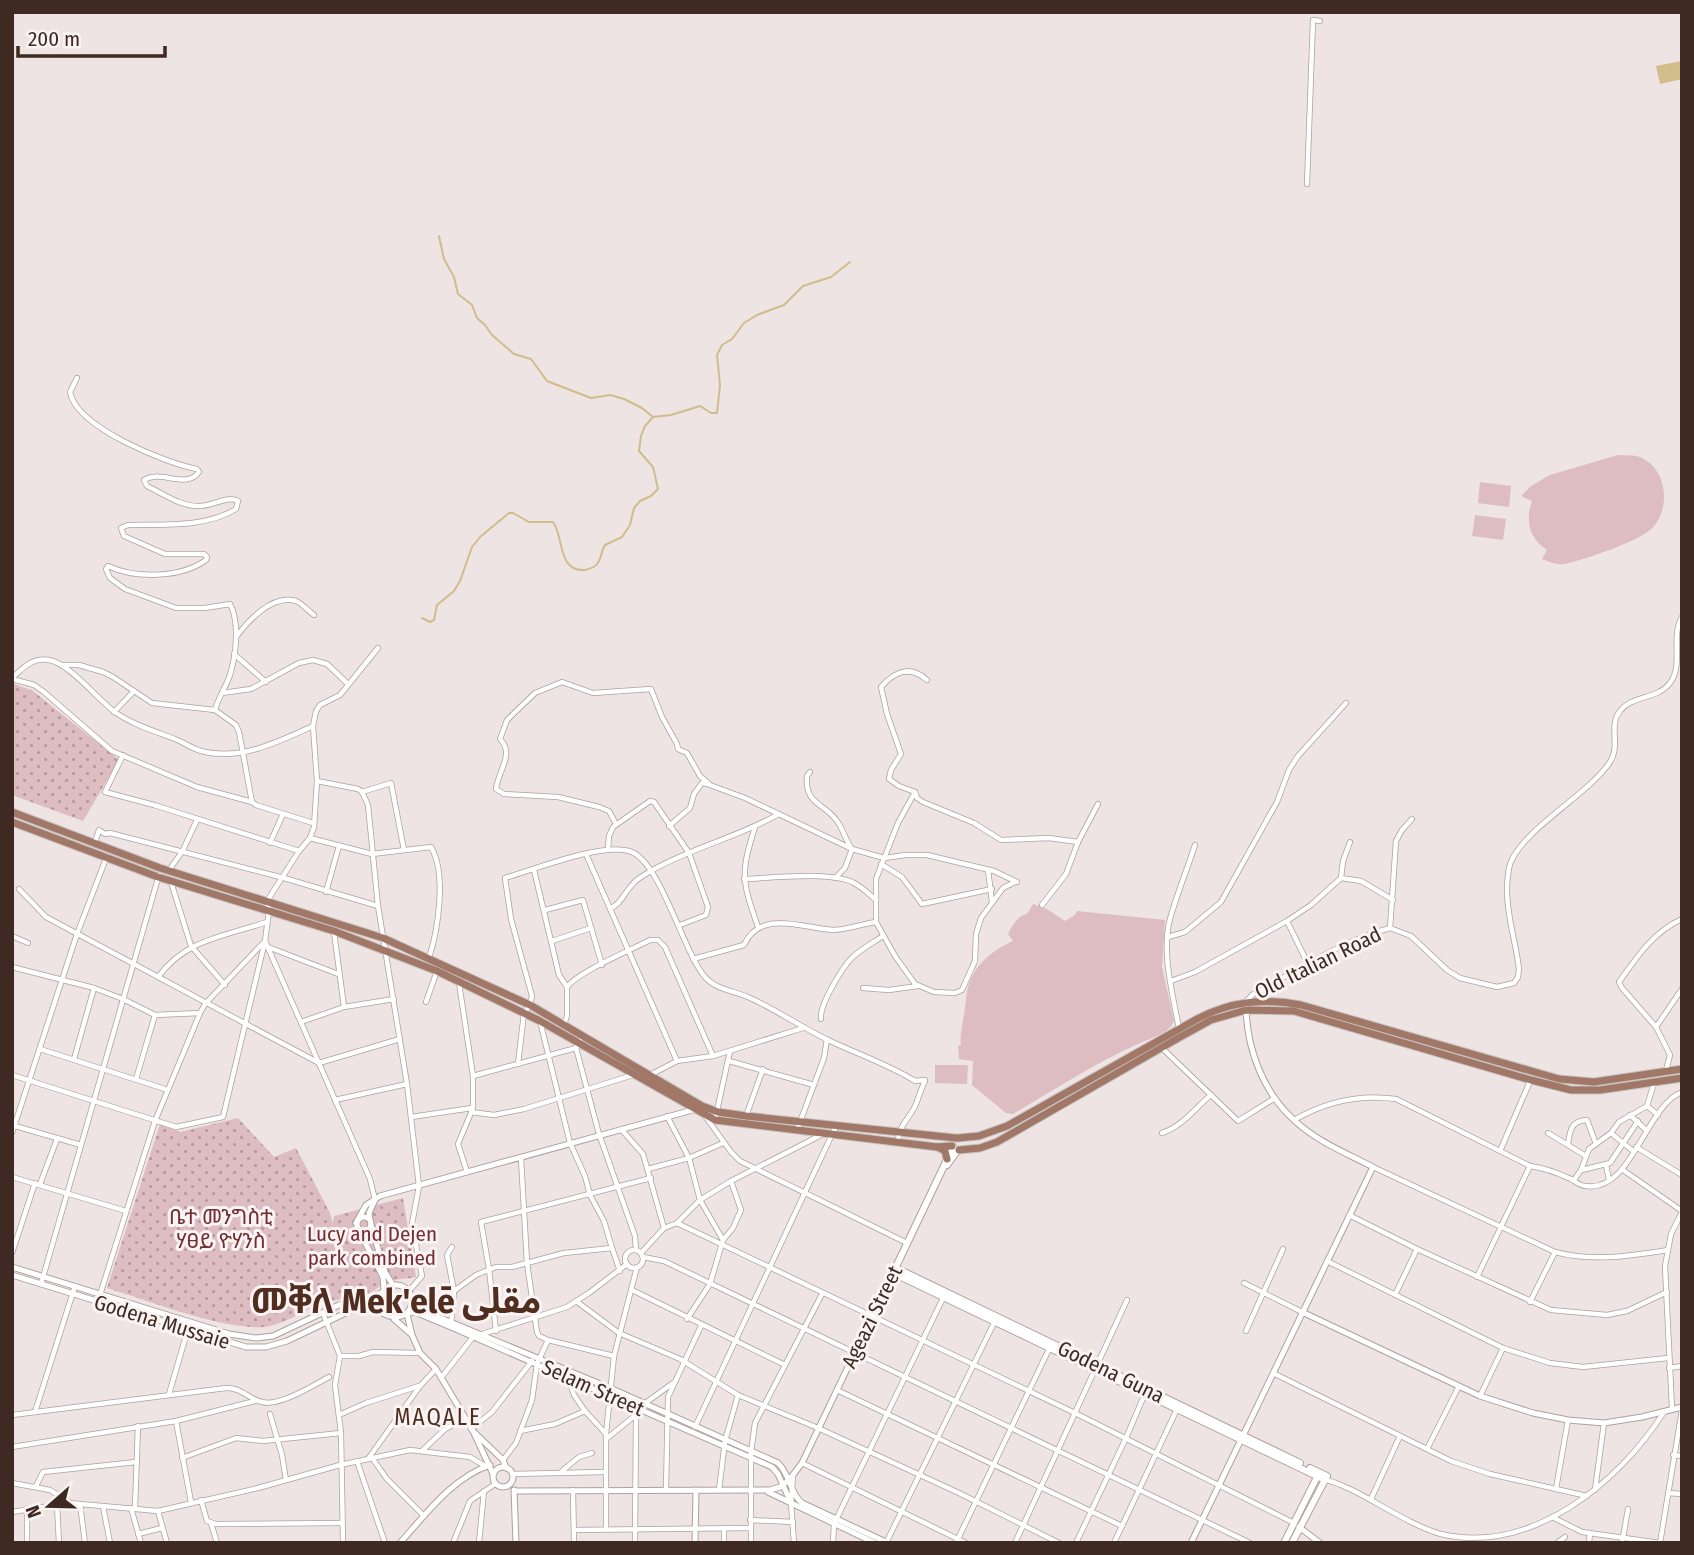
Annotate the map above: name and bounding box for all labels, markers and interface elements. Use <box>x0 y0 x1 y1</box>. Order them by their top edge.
scale bar <box>18 14 164 58</box>
text: 200 m <box>28 26 80 52</box>
street label: Old Italian Road <box>1250 921 1386 1005</box>
park label: ቤተ መንግስቲ ሃፀይ ዮሃንስ <box>169 1204 273 1254</box>
park label: Lucy and Dejen park combined <box>307 1221 437 1271</box>
street label: Ageazi Street <box>836 1261 908 1373</box>
district label: መቐለ Mek'elē مقلى <box>251 1280 541 1322</box>
street label: Godena Mussaie <box>91 1289 233 1355</box>
street label: Godena Guna <box>1053 1335 1169 1409</box>
street label: Selam Street <box>538 1354 648 1422</box>
district label: MAQALE <box>394 1403 482 1431</box>
north arrow <box>14 1471 84 1541</box>
text: N <box>21 1502 46 1521</box>

